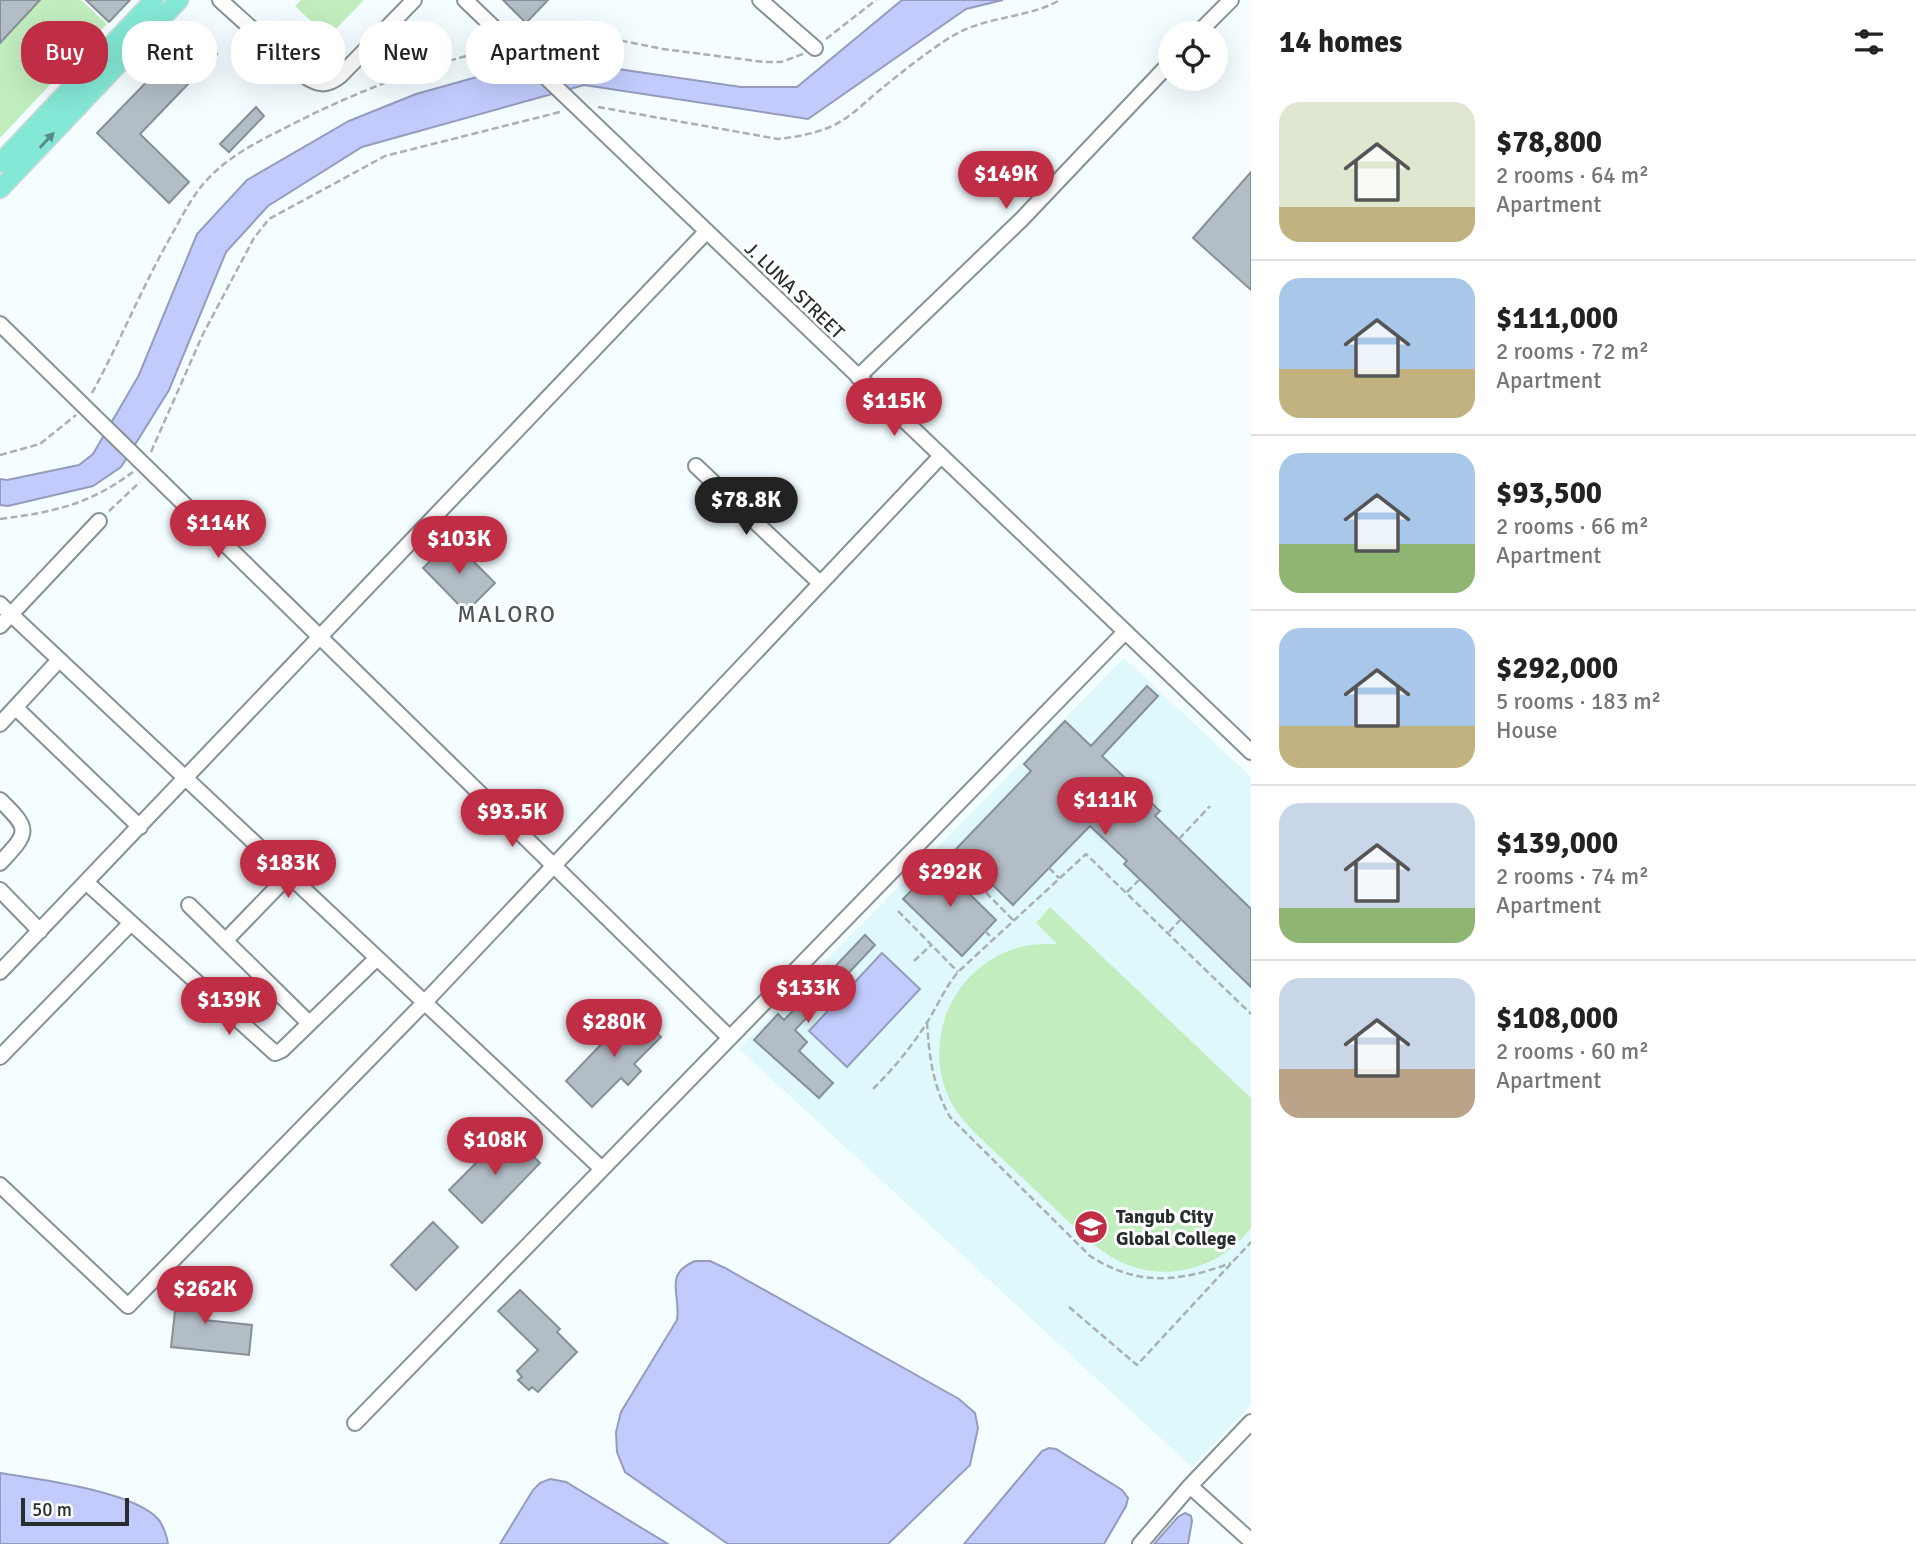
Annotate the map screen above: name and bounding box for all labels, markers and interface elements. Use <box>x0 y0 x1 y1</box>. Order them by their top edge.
chip: Buy <box>21 21 108 84</box>
chip: Rent <box>122 21 217 84</box>
chip: Filters <box>231 21 345 84</box>
chip: New <box>359 21 452 84</box>
chip: Apartment <box>466 21 624 84</box>
map controls <box>1158 21 1228 91</box>
button: locate <box>1158 21 1228 91</box>
icon: filters <box>1850 23 1888 61</box>
text: 14 homes <box>1279 24 1402 61</box>
text: $78,800 <box>1496 124 1602 161</box>
icon: home <box>1335 130 1419 214</box>
one-way arrow <box>38 132 54 149</box>
pin: $149K <box>957 152 1055 211</box>
text: $149K <box>974 159 1038 188</box>
text: 2 rooms · 64 m² <box>1496 161 1649 190</box>
text: Apartment <box>1496 190 1601 219</box>
street label: J. LUNA STREET <box>739 237 850 345</box>
text: $111,000 <box>1496 300 1618 337</box>
icon: home <box>1335 306 1419 390</box>
text: 2 rooms · 72 m² <box>1496 337 1649 366</box>
text: Apartment <box>1496 366 1601 395</box>
pin: $115K <box>845 378 943 438</box>
text: $115K <box>862 386 926 415</box>
text: $93,500 <box>1496 475 1602 512</box>
pin: $78.8K <box>689 477 803 537</box>
icon: home <box>1335 481 1419 565</box>
text: $78.8K <box>711 485 781 514</box>
pin: $114K <box>169 500 267 560</box>
text: $114K <box>186 508 250 537</box>
text: 2 rooms · 66 m² <box>1496 512 1649 541</box>
pin: $103K <box>410 516 508 576</box>
text: $103K <box>427 524 491 553</box>
text: Apartment <box>1496 541 1601 570</box>
district label: MALORO <box>457 600 557 629</box>
text: $292,000 <box>1496 650 1618 687</box>
icon: home <box>1335 656 1419 740</box>
text: 5 rooms · 183 m² <box>1496 687 1661 716</box>
text: House <box>1496 716 1558 745</box>
pin: $111K <box>1056 778 1154 837</box>
text: $111K <box>1073 785 1137 814</box>
pin: $93.5K <box>455 790 569 849</box>
text: $93.5K <box>477 797 547 826</box>
text: $139,000 <box>1496 825 1618 862</box>
icon: home <box>1335 831 1419 915</box>
pin: $183K <box>239 841 337 900</box>
text: $183K <box>256 848 320 877</box>
pin: $292K <box>901 850 999 909</box>
text: $292K <box>918 857 982 886</box>
text: 2 rooms · 74 m² <box>1496 862 1649 891</box>
text: Apartment <box>1496 891 1601 920</box>
pin: $133K <box>759 965 857 1025</box>
text: $133K <box>776 973 840 1002</box>
pin: $139K <box>180 978 278 1037</box>
text: $139K <box>197 985 261 1014</box>
pin: $280K <box>565 1000 663 1059</box>
text: $108,000 <box>1496 1000 1618 1037</box>
icon: home <box>1335 1006 1419 1090</box>
text: $280K <box>582 1007 646 1036</box>
text: 2 rooms · 60 m² <box>1496 1037 1649 1066</box>
text: Apartment <box>1496 1066 1601 1095</box>
pin: $108K <box>446 1118 544 1177</box>
text: $108K <box>463 1125 527 1154</box>
place label: Tangub City Global College <box>1116 1205 1236 1251</box>
school or university icon: Tangub City Global College <box>1072 1208 1110 1246</box>
pin: $262K <box>156 1266 254 1326</box>
text: $262K <box>173 1274 237 1303</box>
scale bar <box>21 1495 130 1527</box>
text: 50 m <box>32 1498 72 1522</box>

